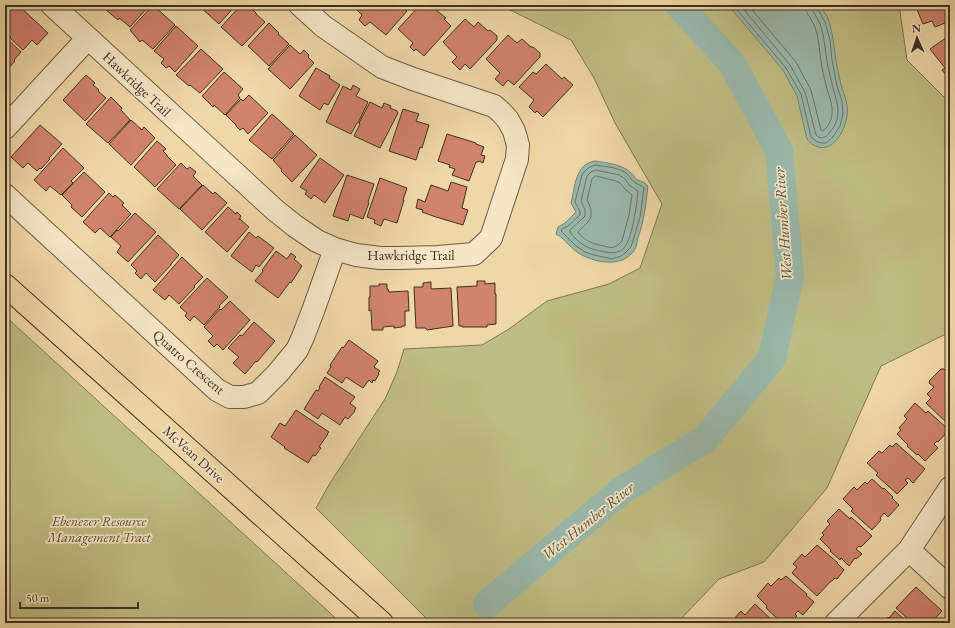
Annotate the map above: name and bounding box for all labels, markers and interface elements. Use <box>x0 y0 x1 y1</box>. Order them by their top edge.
north arrow <box>897 18 937 58</box>
text: N <box>912 21 921 35</box>
street label: Hawkridge Trail <box>99 48 176 121</box>
water label: West Humber River <box>769 166 796 281</box>
street label: Hawkridge Trail <box>367 246 455 264</box>
street label: Quatro Crescent <box>149 326 229 399</box>
street label: McVean Drive <box>159 421 229 487</box>
water label: West Humber River <box>538 477 639 564</box>
park label: Ebenezer Resource Management Tract <box>46 512 151 546</box>
scale bar <box>20 584 138 610</box>
text: 50 m <box>26 590 50 606</box>

